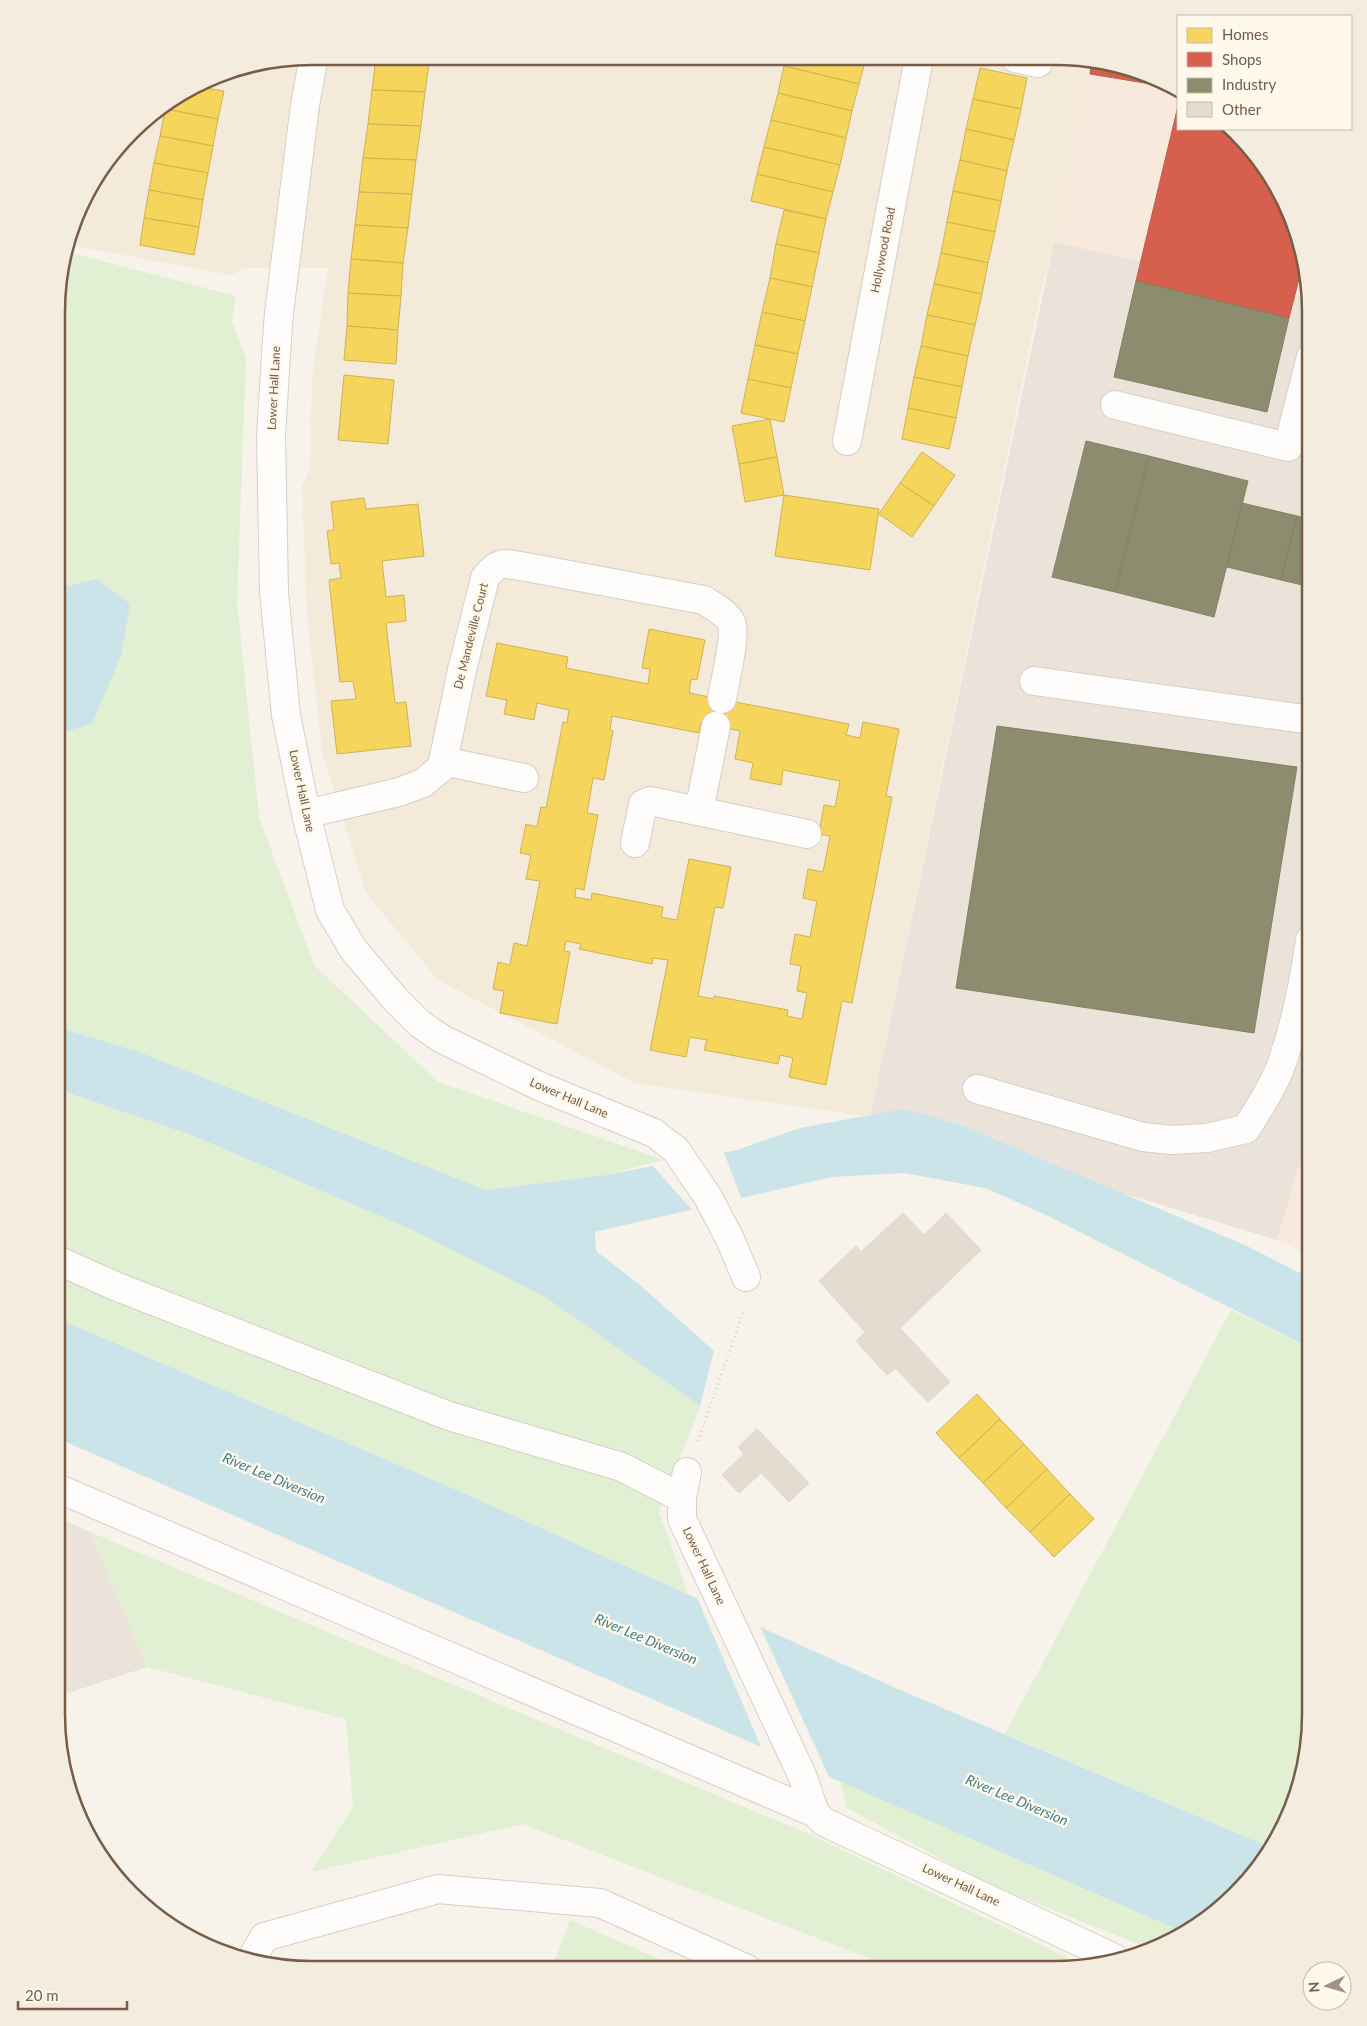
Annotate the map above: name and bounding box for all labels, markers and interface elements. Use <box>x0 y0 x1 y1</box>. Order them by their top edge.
legend <box>1177 15 1352 130</box>
text: Homes <box>1222 25 1268 43</box>
text: Shops <box>1222 50 1262 68</box>
text: Industry <box>1222 75 1277 93</box>
text: Other <box>1222 100 1262 118</box>
street label: Hollywood Road <box>867 206 898 294</box>
street label: Lower Hall Lane <box>264 346 283 430</box>
street label: De Mandeville Court <box>450 580 491 691</box>
street label: Lower Hall Lane <box>286 748 319 834</box>
street label: Lower Hall Lane <box>528 1074 611 1121</box>
water label: River Lee Diversion <box>220 1448 328 1507</box>
street label: Lower Hall Lane <box>680 1524 729 1607</box>
water label: River Lee Diversion <box>592 1609 700 1668</box>
water label: River Lee Diversion <box>963 1770 1071 1829</box>
street label: Lower Hall Lane <box>920 1860 1003 1909</box>
north arrow <box>1302 1961 1352 2011</box>
scale bar <box>18 1978 126 2010</box>
text: N <box>1305 1981 1322 1993</box>
text: 20 m <box>25 1986 59 2004</box>

